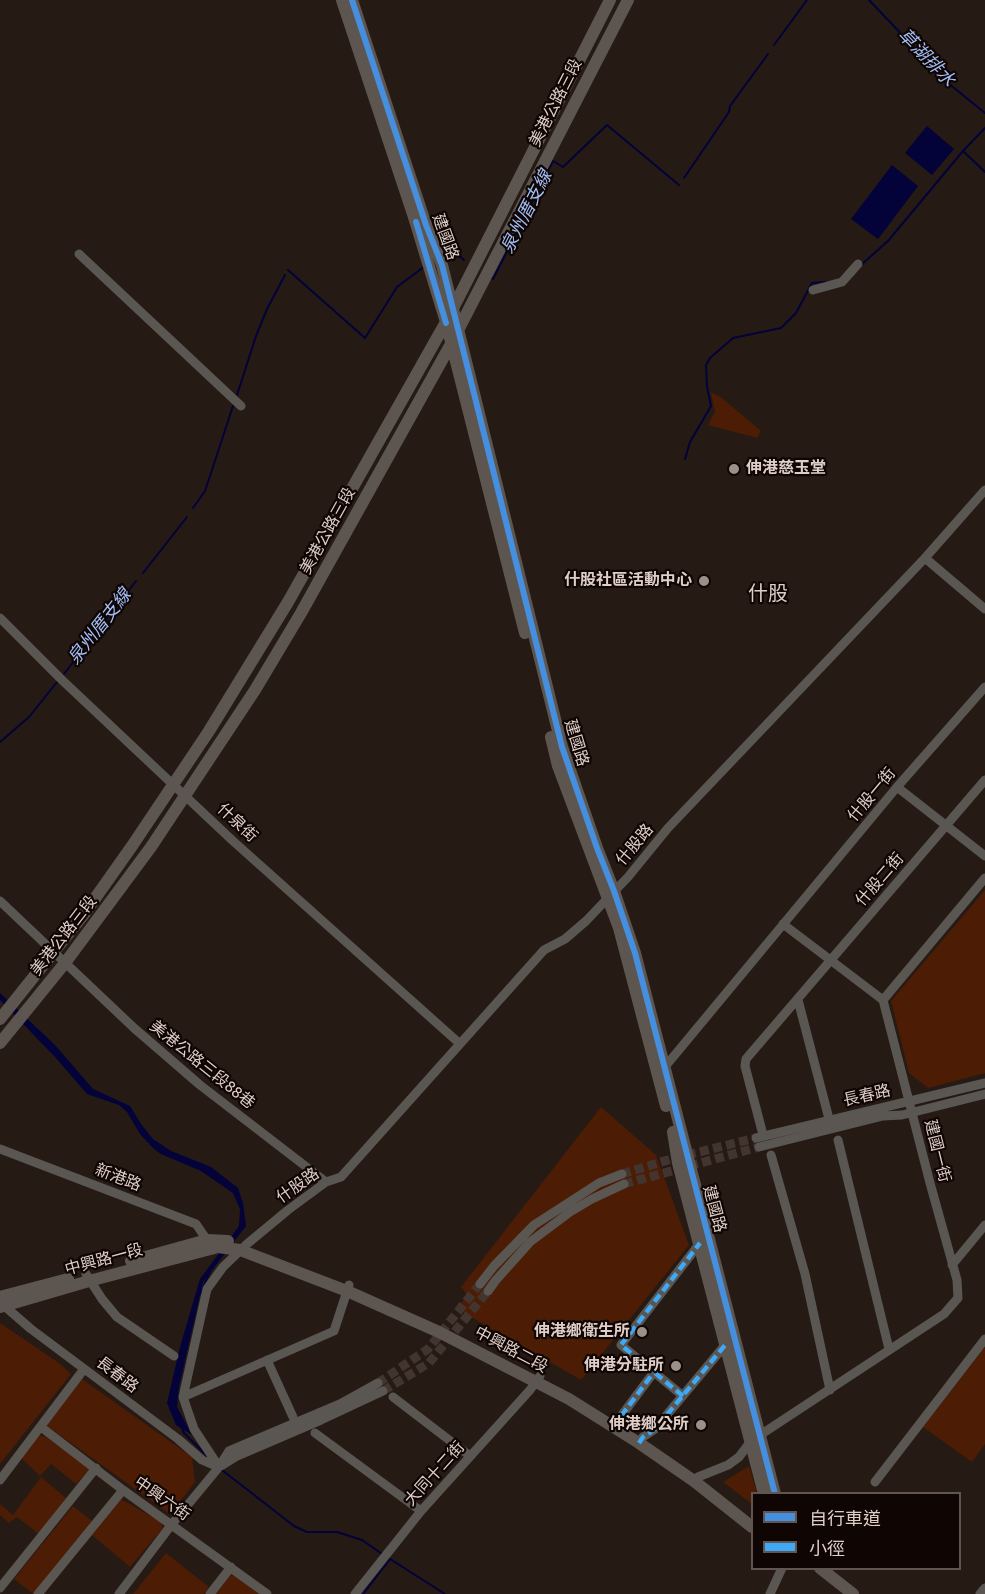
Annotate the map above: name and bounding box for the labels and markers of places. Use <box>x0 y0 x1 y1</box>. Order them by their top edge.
place label: 伸港慈玉堂 <box>746 459 826 479</box>
marker: 伸港慈玉堂 <box>727 462 741 476</box>
place label: 什股社區活動中心 <box>564 571 692 591</box>
marker: 什股社區活動中心 <box>697 574 711 588</box>
place label: 伸港鄉衛生所 <box>534 1322 630 1342</box>
marker: 伸港鄉衛生所 <box>635 1325 649 1339</box>
place label: 伸港分駐所 <box>584 1356 664 1376</box>
marker: 伸港分駐所 <box>669 1359 683 1373</box>
place label: 伸港鄉公所 <box>609 1415 689 1435</box>
marker: 伸港鄉公所 <box>694 1418 708 1432</box>

